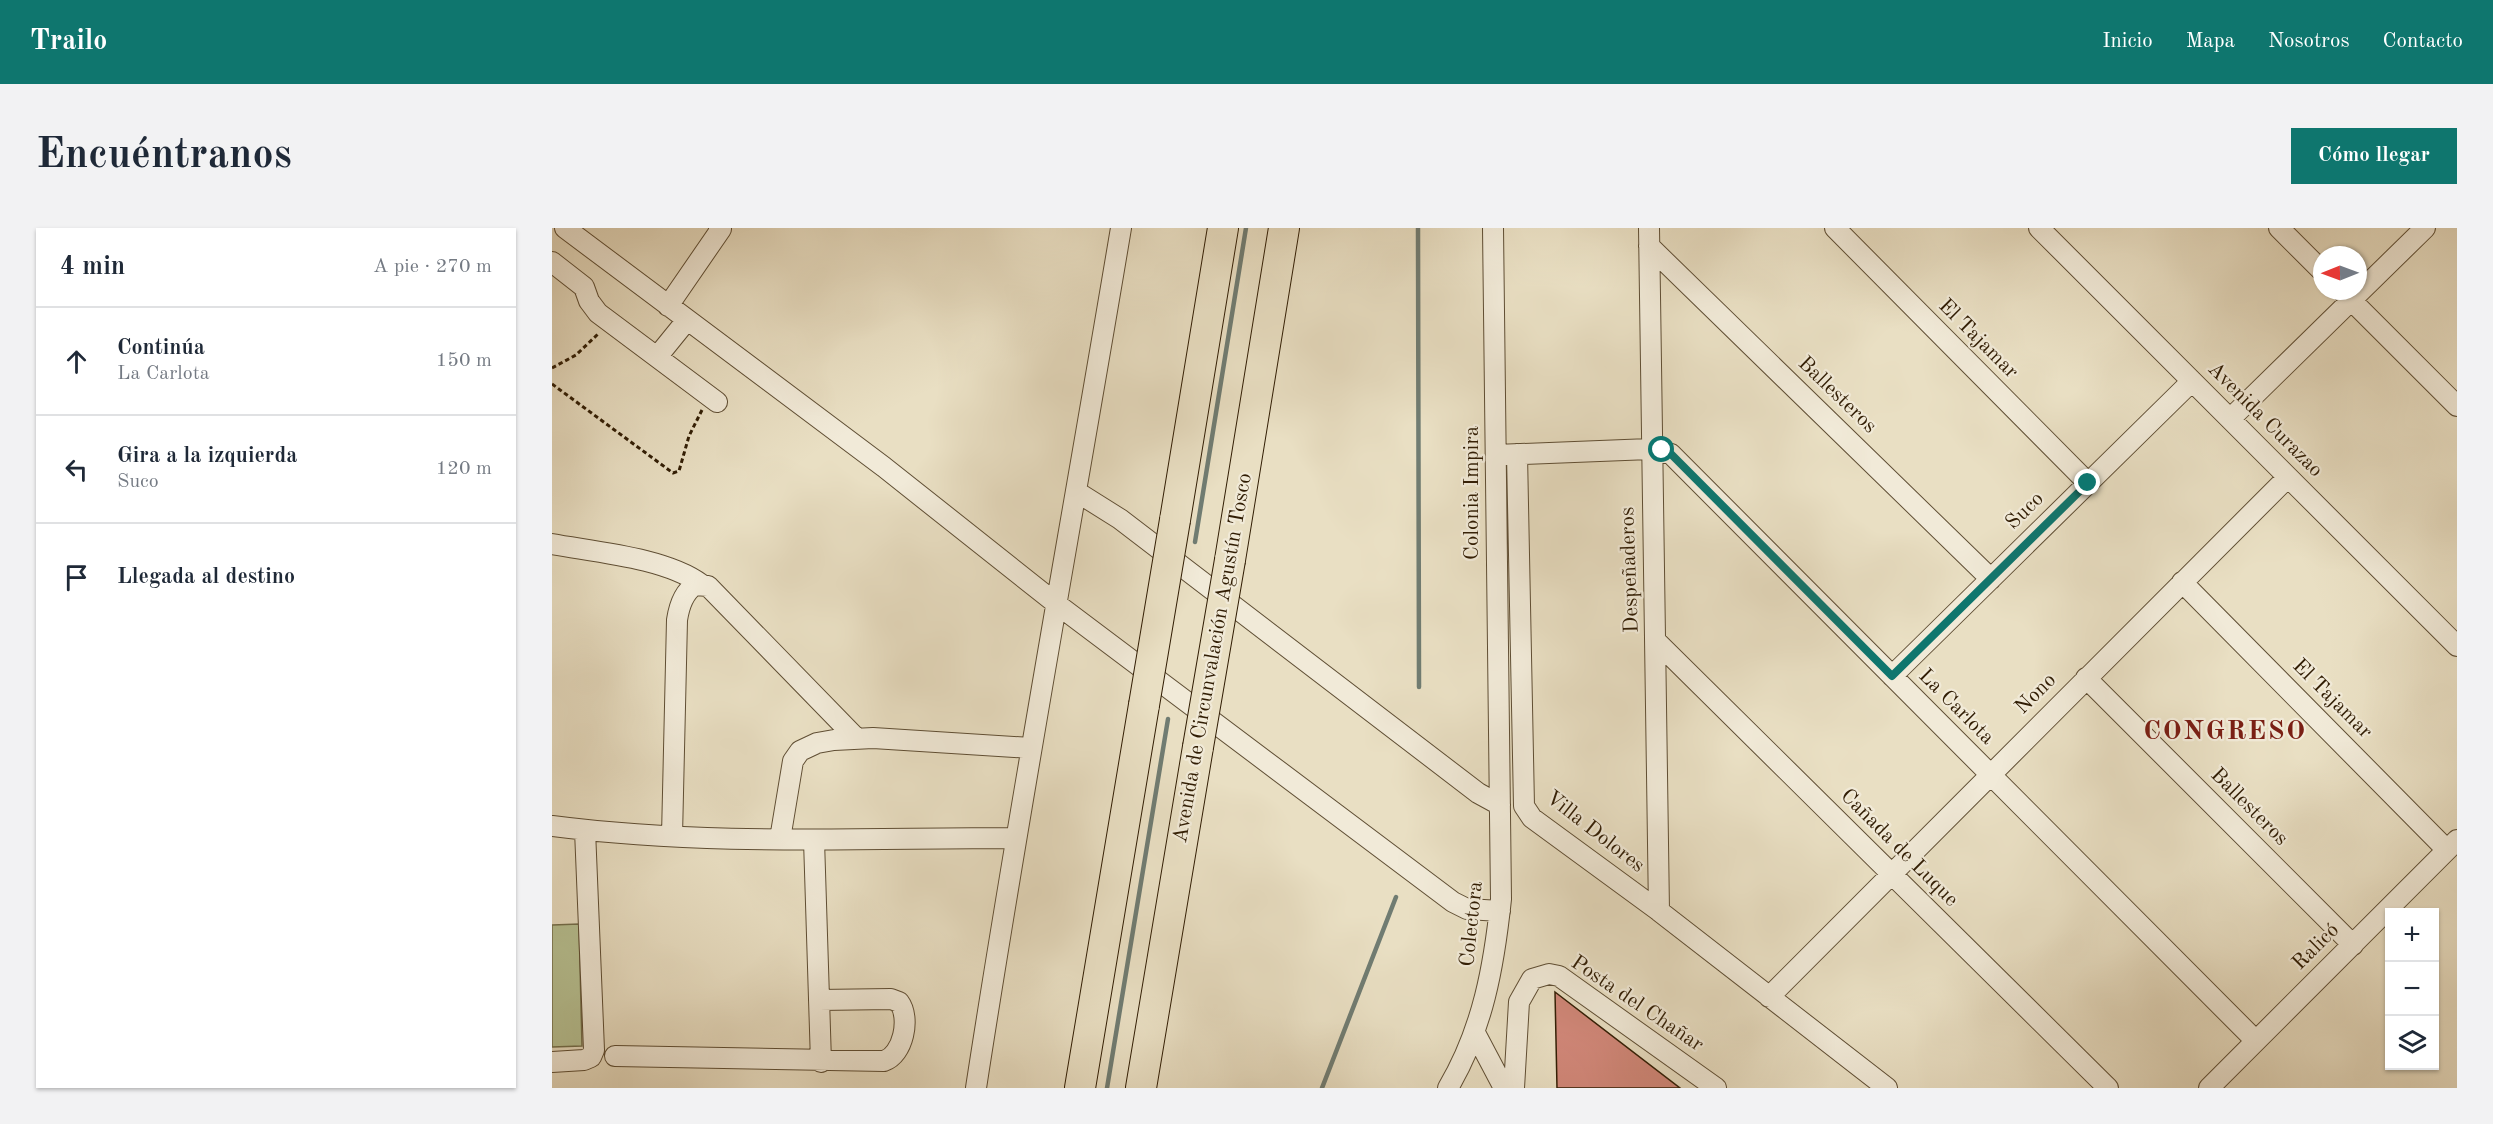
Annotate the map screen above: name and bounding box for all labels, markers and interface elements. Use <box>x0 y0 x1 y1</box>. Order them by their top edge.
text: Trailo <box>30 28 107 56</box>
text: Inicio <box>2102 31 2153 52</box>
text: Mapa <box>2186 31 2235 52</box>
text: Nosotros <box>2268 31 2350 52</box>
text: Contacto <box>2383 31 2463 52</box>
button: Cómo llegar <box>2291 128 2457 184</box>
text: Encuéntranos <box>36 135 292 177</box>
north arrow <box>2313 246 2367 300</box>
text: 4 min <box>60 254 125 280</box>
text: A pie · 270 m <box>373 257 492 277</box>
street label: El Tajamar <box>1934 295 2022 383</box>
text: Continúa <box>117 337 205 359</box>
icon: ahead <box>60 345 93 378</box>
text: 150 m <box>436 351 492 371</box>
street label: Ballesteros <box>1794 353 1880 437</box>
street label: Avenida Curazao <box>2203 358 2327 482</box>
text: La Carlota <box>117 364 210 384</box>
street label: Colonia Impira <box>1462 426 1483 560</box>
route start <box>1648 436 1674 462</box>
text: Gira a la izquierda <box>117 445 297 467</box>
icon: left <box>60 453 93 486</box>
text: 120 m <box>436 459 492 479</box>
route end <box>2074 469 2100 495</box>
street label: Avenida de Circunvalación Agustín Tosco <box>1170 471 1256 845</box>
text: Suco <box>117 472 159 492</box>
street label: Suco <box>2002 488 2048 534</box>
street label: Despeñaderos <box>1617 507 1643 633</box>
icon: arrive <box>60 561 93 594</box>
text: Llegada al destino <box>117 566 295 588</box>
street label: El Tajamar <box>2288 655 2376 743</box>
street label: La Carlota <box>1914 665 1998 749</box>
street label: Nono <box>2011 669 2061 719</box>
district label: CONGRESO <box>2143 718 2307 745</box>
street label: Ballesteros <box>2206 764 2292 850</box>
street label: Cañada de Luque <box>1836 785 1962 911</box>
street label: Villa Dolores <box>1542 787 1648 877</box>
street label: Colectora <box>1457 880 1487 968</box>
map controls <box>2385 908 2439 1070</box>
button: + <box>2385 908 2439 962</box>
street label: Ralicó <box>2289 920 2343 974</box>
street label: Posta del Chañar <box>1567 952 1707 1056</box>
button: − <box>2385 962 2439 1016</box>
button: layers <box>2385 1016 2439 1070</box>

